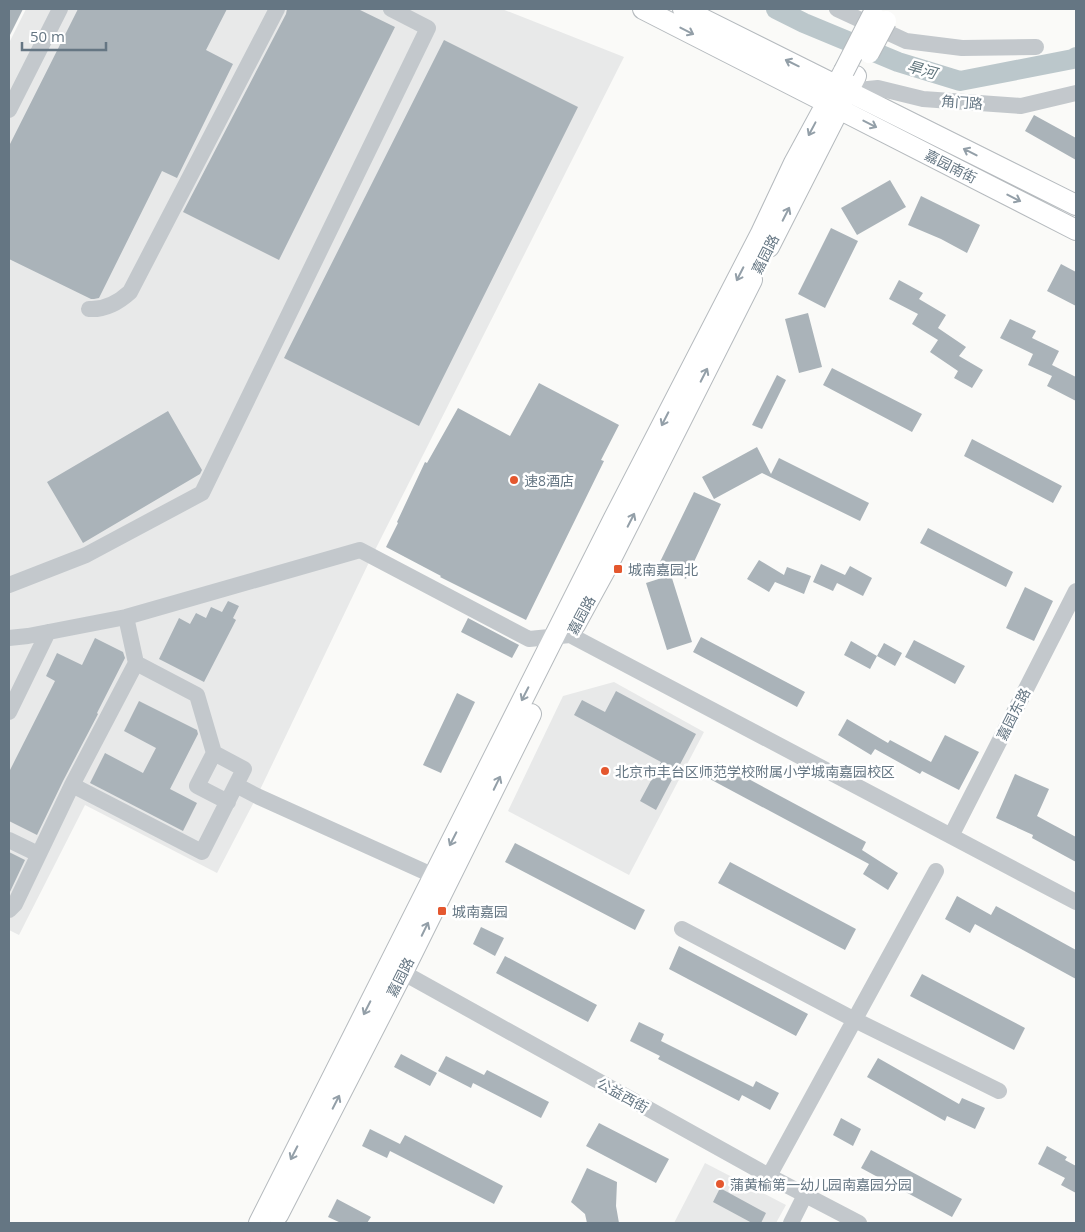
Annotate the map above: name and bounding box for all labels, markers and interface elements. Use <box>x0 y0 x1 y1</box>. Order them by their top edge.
scale bar <box>22 20 106 52</box>
text: 50 m <box>30 26 65 46</box>
one-way arrow <box>679 27 694 36</box>
water label: 旱河 <box>905 55 942 84</box>
one-way arrow <box>785 58 800 67</box>
street label: 角门路 <box>940 91 984 113</box>
one-way arrow <box>862 120 877 129</box>
one-way arrow <box>807 121 816 136</box>
street label: 嘉园南街 <box>922 145 980 187</box>
one-way arrow <box>963 147 978 156</box>
one-way arrow <box>1007 193 1022 203</box>
one-way arrow <box>782 207 791 222</box>
street label: 嘉园路 <box>747 231 783 277</box>
one-way arrow <box>735 266 744 281</box>
one-way arrow <box>699 367 709 382</box>
one-way arrow <box>660 411 670 426</box>
place label: 速8酒店 <box>524 471 574 490</box>
marker: 速8酒店 <box>508 474 520 486</box>
one-way arrow <box>626 512 636 527</box>
place label: 城南嘉园北 <box>628 560 698 579</box>
marker: 城南嘉园北 <box>612 563 624 575</box>
street label: 嘉园路 <box>563 592 599 638</box>
street label: 嘉园东路 <box>992 685 1034 743</box>
one-way arrow <box>520 686 529 701</box>
place label: 北京市丰台区师范学校附属小学城南嘉园校区 <box>615 762 895 781</box>
marker: 北京市丰台区师范学校附属小学城南嘉园校区 <box>599 765 611 777</box>
one-way arrow <box>493 776 502 791</box>
one-way arrow <box>448 832 458 847</box>
place label: 城南嘉园 <box>452 902 508 921</box>
marker: 城南嘉园 <box>436 905 448 917</box>
one-way arrow <box>420 921 430 936</box>
street label: 嘉园路 <box>382 954 418 1000</box>
one-way arrow <box>362 1000 371 1015</box>
street label: 公益西街 <box>594 1073 652 1117</box>
one-way arrow <box>332 1095 341 1110</box>
one-way arrow <box>289 1146 299 1161</box>
place label: 蒲黄榆第一幼儿园南嘉园分园 <box>730 1175 912 1194</box>
marker: 蒲黄榆第一幼儿园南嘉园分园 <box>714 1178 726 1190</box>

